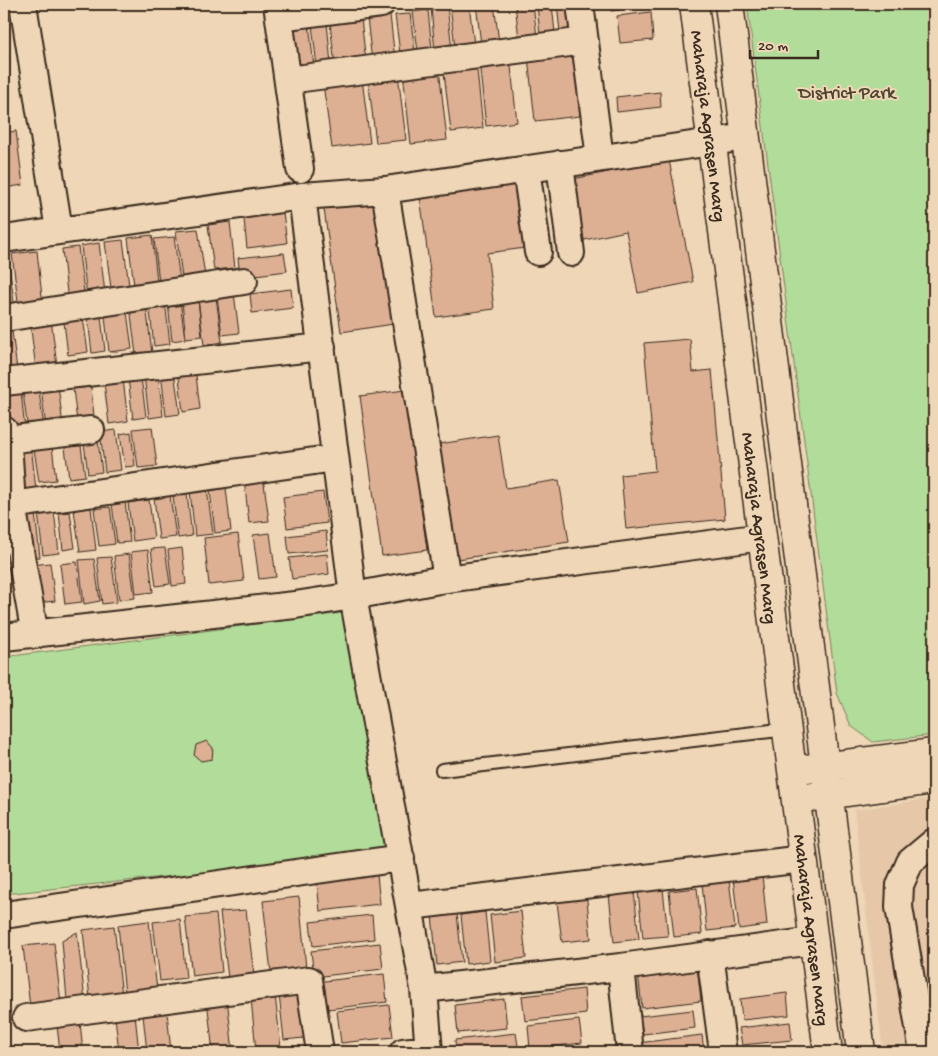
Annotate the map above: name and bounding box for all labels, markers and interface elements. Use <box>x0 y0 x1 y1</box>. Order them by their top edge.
scale bar <box>750 28 818 60</box>
street label: Maharaja Agrasen Marg <box>683 29 730 224</box>
text: 20 m <box>758 38 788 56</box>
park label: District Park <box>796 83 897 106</box>
street label: Maharaja Agrasen Marg <box>734 431 781 626</box>
street label: Maharaja Agrasen Marg <box>786 833 833 1028</box>

